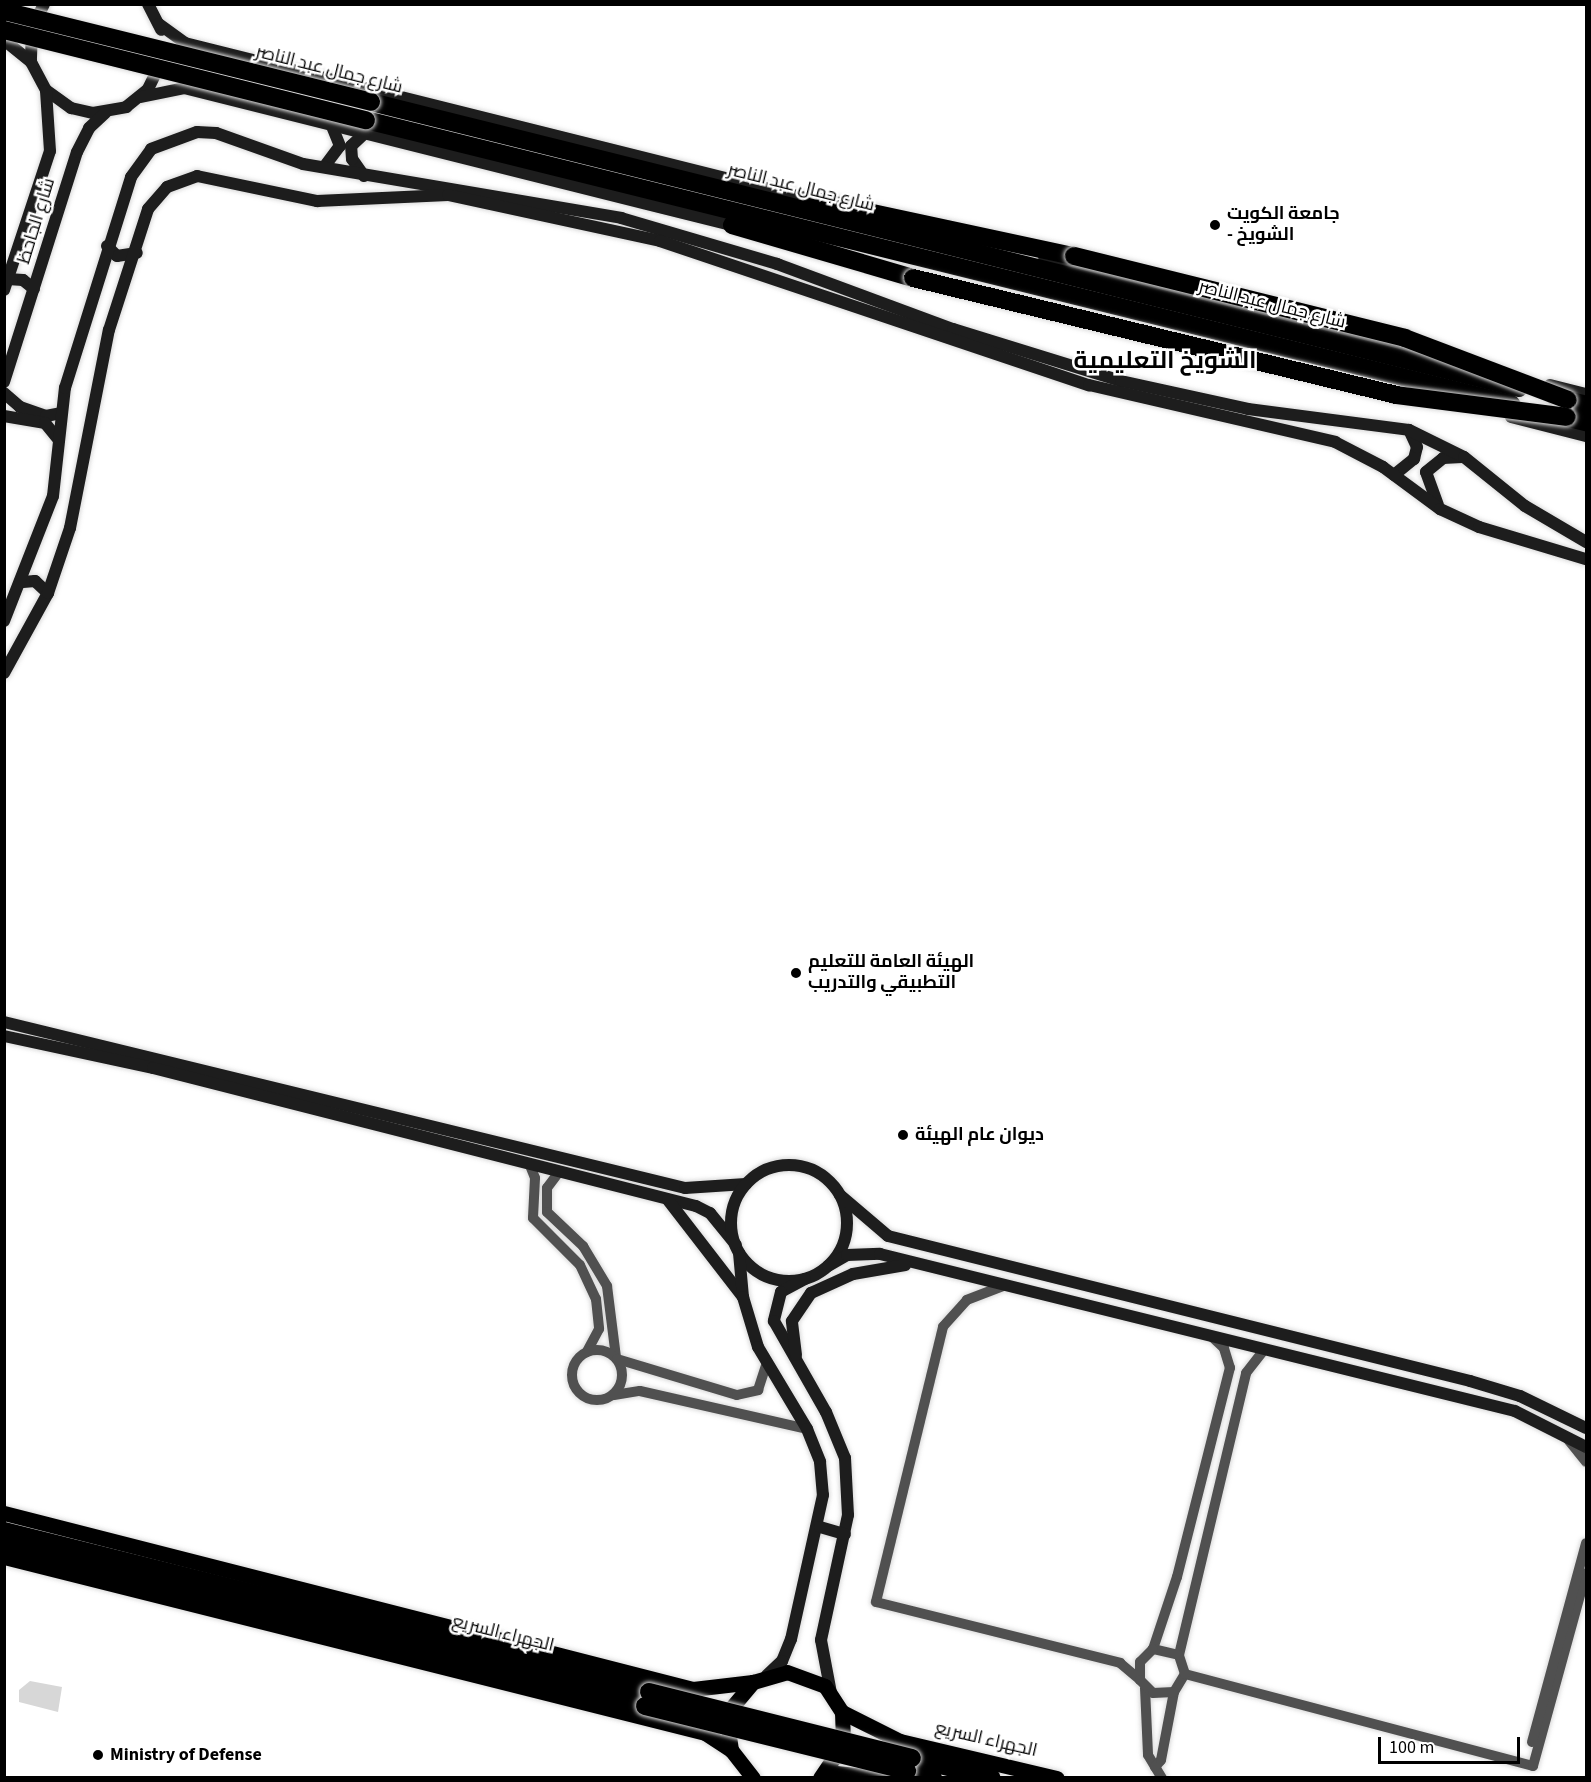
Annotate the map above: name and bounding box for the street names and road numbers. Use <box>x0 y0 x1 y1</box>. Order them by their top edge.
street label: شارع جمال عبد الناصر <box>253 41 405 99</box>
street label: شارع جمال عبد الناصر <box>725 159 877 217</box>
street label: شارع الجاحظ <box>14 175 60 267</box>
street label: شارع جمال عبد الناصر <box>1196 276 1348 334</box>
street label: الجهراء السريع <box>450 1611 556 1657</box>
street label: الجهراء السريع <box>933 1718 1039 1762</box>

